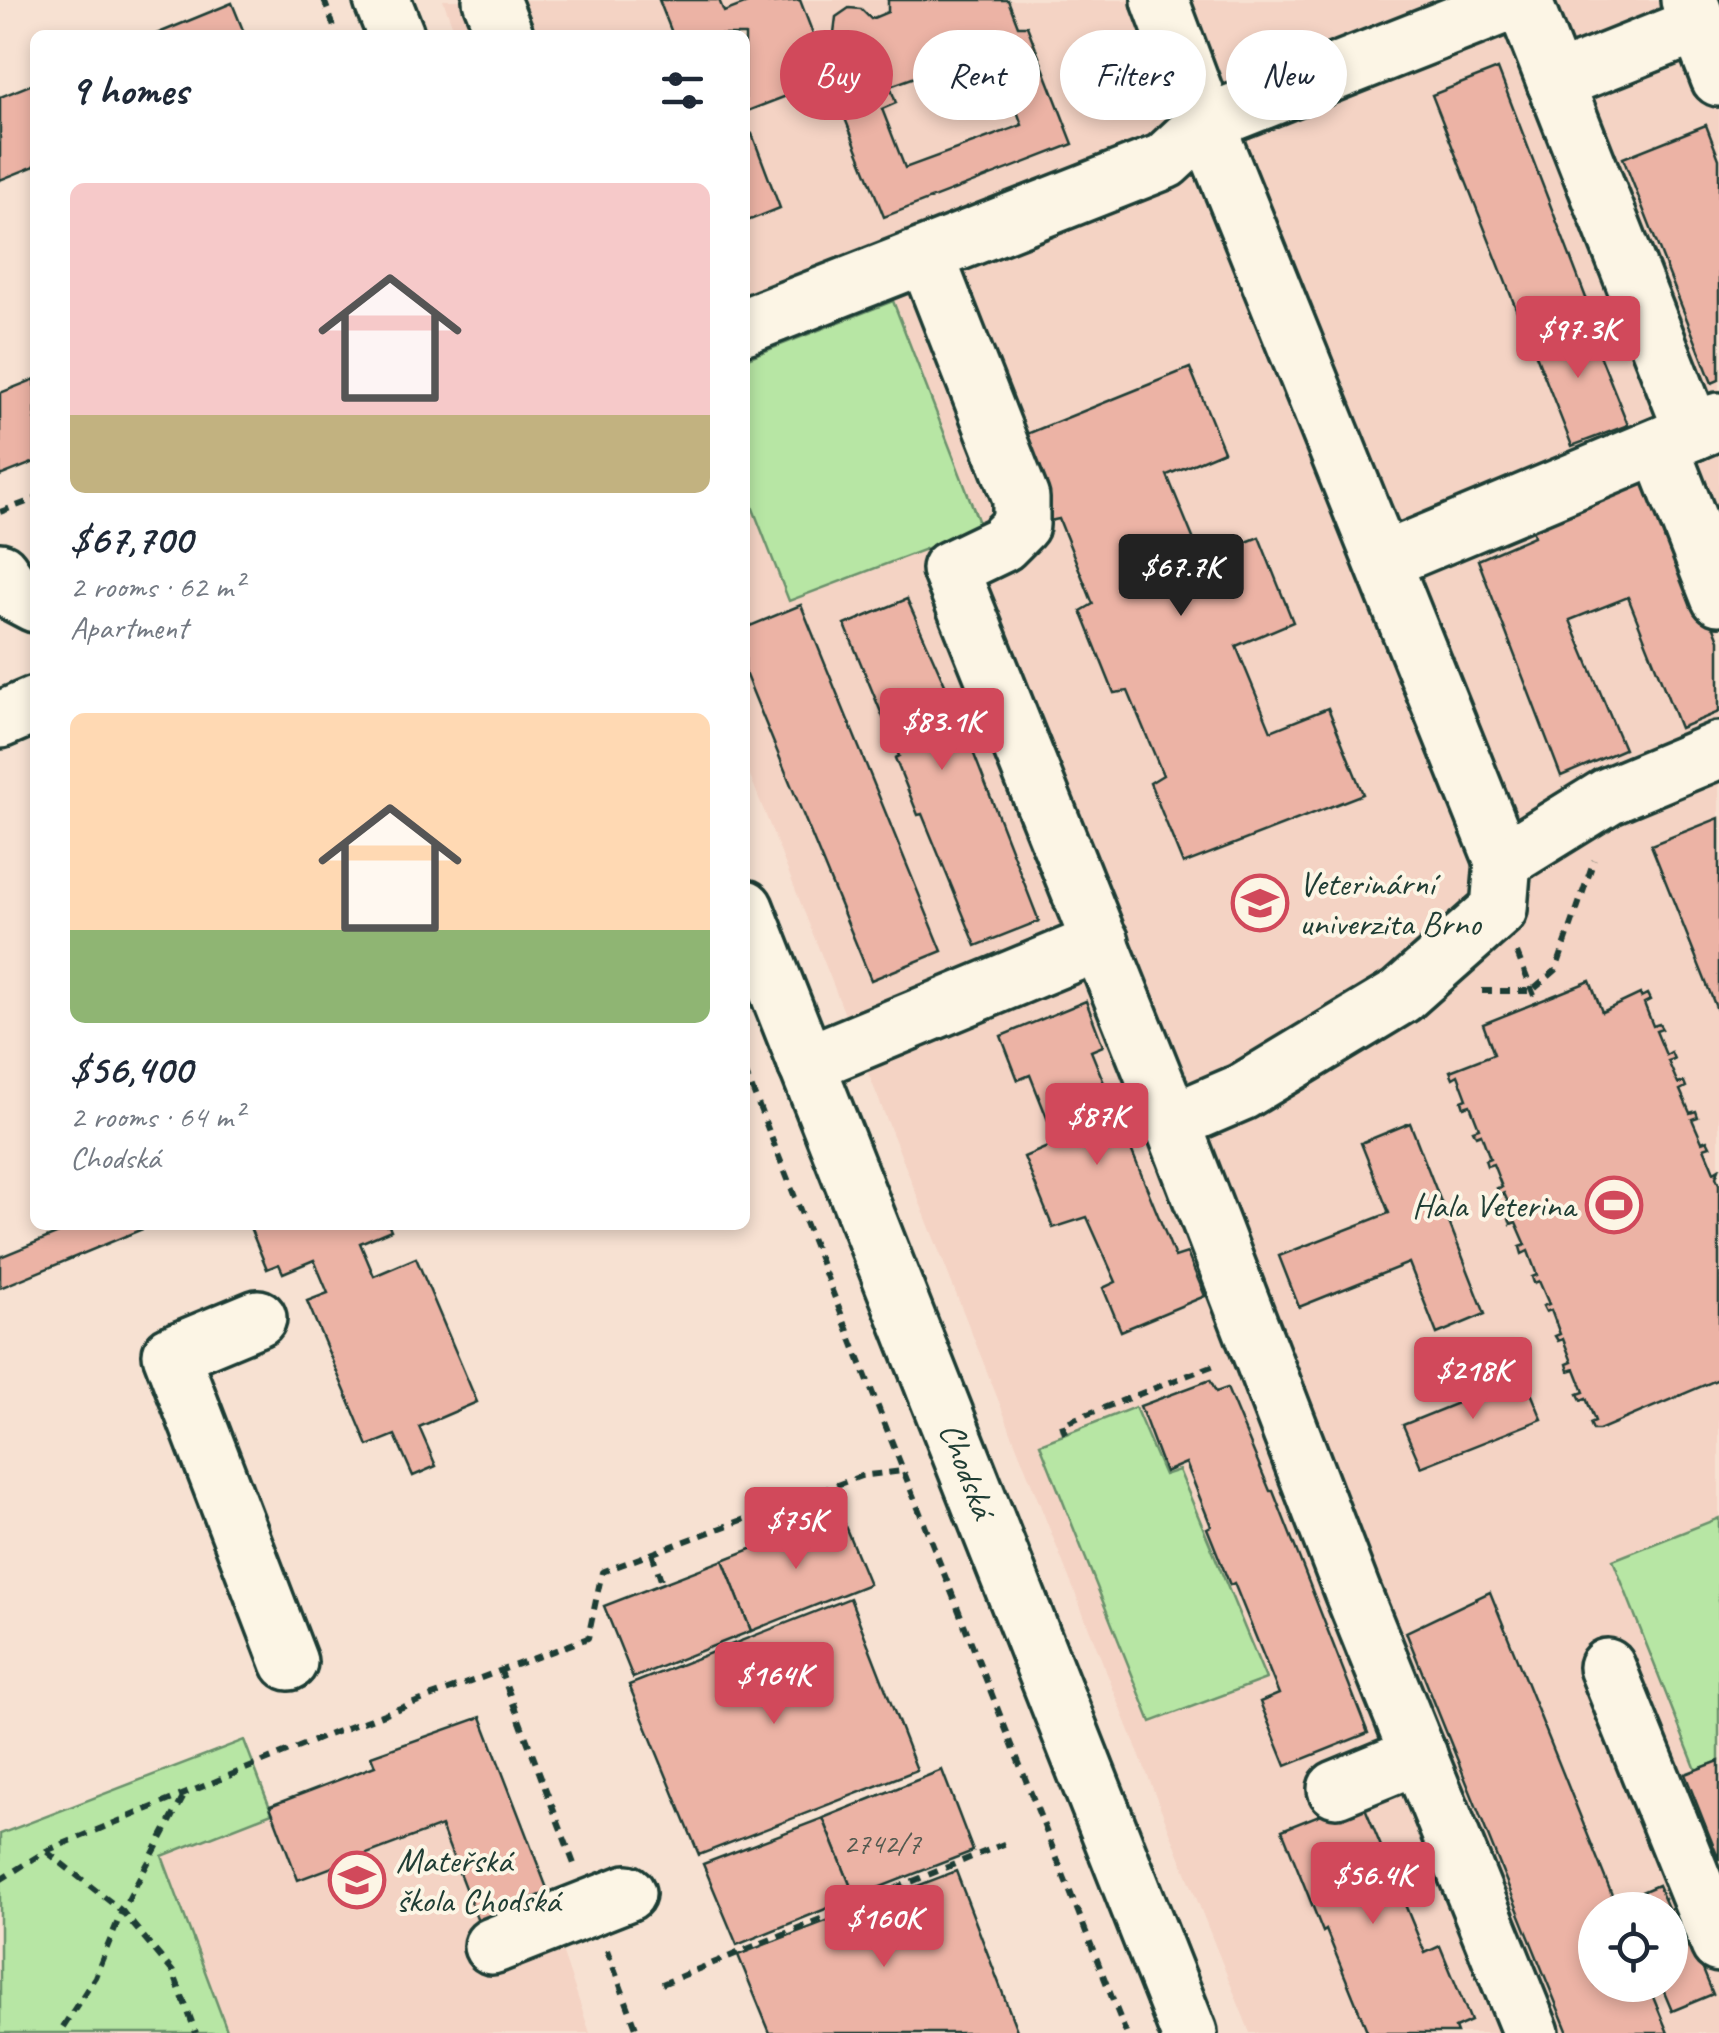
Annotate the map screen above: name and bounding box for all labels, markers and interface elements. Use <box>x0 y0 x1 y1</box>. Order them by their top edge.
chip: Buy <box>780 30 893 120</box>
chip: Rent <box>913 30 1040 120</box>
chip: Filters <box>1060 30 1206 120</box>
chip: New <box>1226 30 1347 120</box>
icon: filters <box>655 63 710 118</box>
text: 9 homes <box>70 64 188 117</box>
icon: home <box>300 248 480 428</box>
pin: $97.3K <box>1497 296 1659 381</box>
text: $97.3K <box>1538 308 1618 349</box>
text: $67,700 <box>70 513 192 566</box>
pin: $67.7K <box>1100 534 1262 619</box>
text: $67.7K <box>1141 546 1221 587</box>
text: 2 rooms · 62 m² <box>70 566 243 607</box>
text: Apartment <box>70 607 188 648</box>
pin: $83.1K <box>861 688 1023 773</box>
text: $83.1K <box>902 700 982 741</box>
icon: home <box>300 778 480 958</box>
place label: Veterinární univerzita Brno <box>1299 861 1482 946</box>
school or university icon: Veterinární univerzita Brno <box>1230 873 1290 933</box>
text: $56,400 <box>70 1043 192 1096</box>
pin: $87K <box>1038 1083 1156 1168</box>
text: $87K <box>1067 1095 1127 1136</box>
text: 2 rooms · 64 m² <box>70 1096 243 1137</box>
text: Chodská <box>70 1137 160 1178</box>
sports icon: Hala Veterina <box>1584 1175 1644 1235</box>
place label: Hala Veterina <box>1412 1183 1578 1228</box>
pin: $218K <box>1403 1337 1543 1422</box>
text: $218K <box>1436 1349 1510 1390</box>
street label: Chodská <box>929 1416 1008 1528</box>
pin: $75K <box>737 1487 855 1572</box>
text: $75K <box>767 1499 825 1540</box>
pin: $164K <box>704 1642 844 1727</box>
text: $164K <box>737 1654 811 1695</box>
house number: 2742/7 <box>843 1824 922 1862</box>
place label: Mateřská škola Chodská <box>396 1838 564 1923</box>
pin: $56.4K <box>1292 1842 1454 1927</box>
school or university icon: Mateřská škola Chodská <box>327 1850 387 1910</box>
text: $56.4K <box>1333 1854 1413 1895</box>
pin: $160K <box>814 1885 954 1970</box>
map controls <box>1578 1892 1688 2002</box>
button: locate <box>1578 1892 1688 2002</box>
text: $160K <box>847 1897 921 1938</box>

